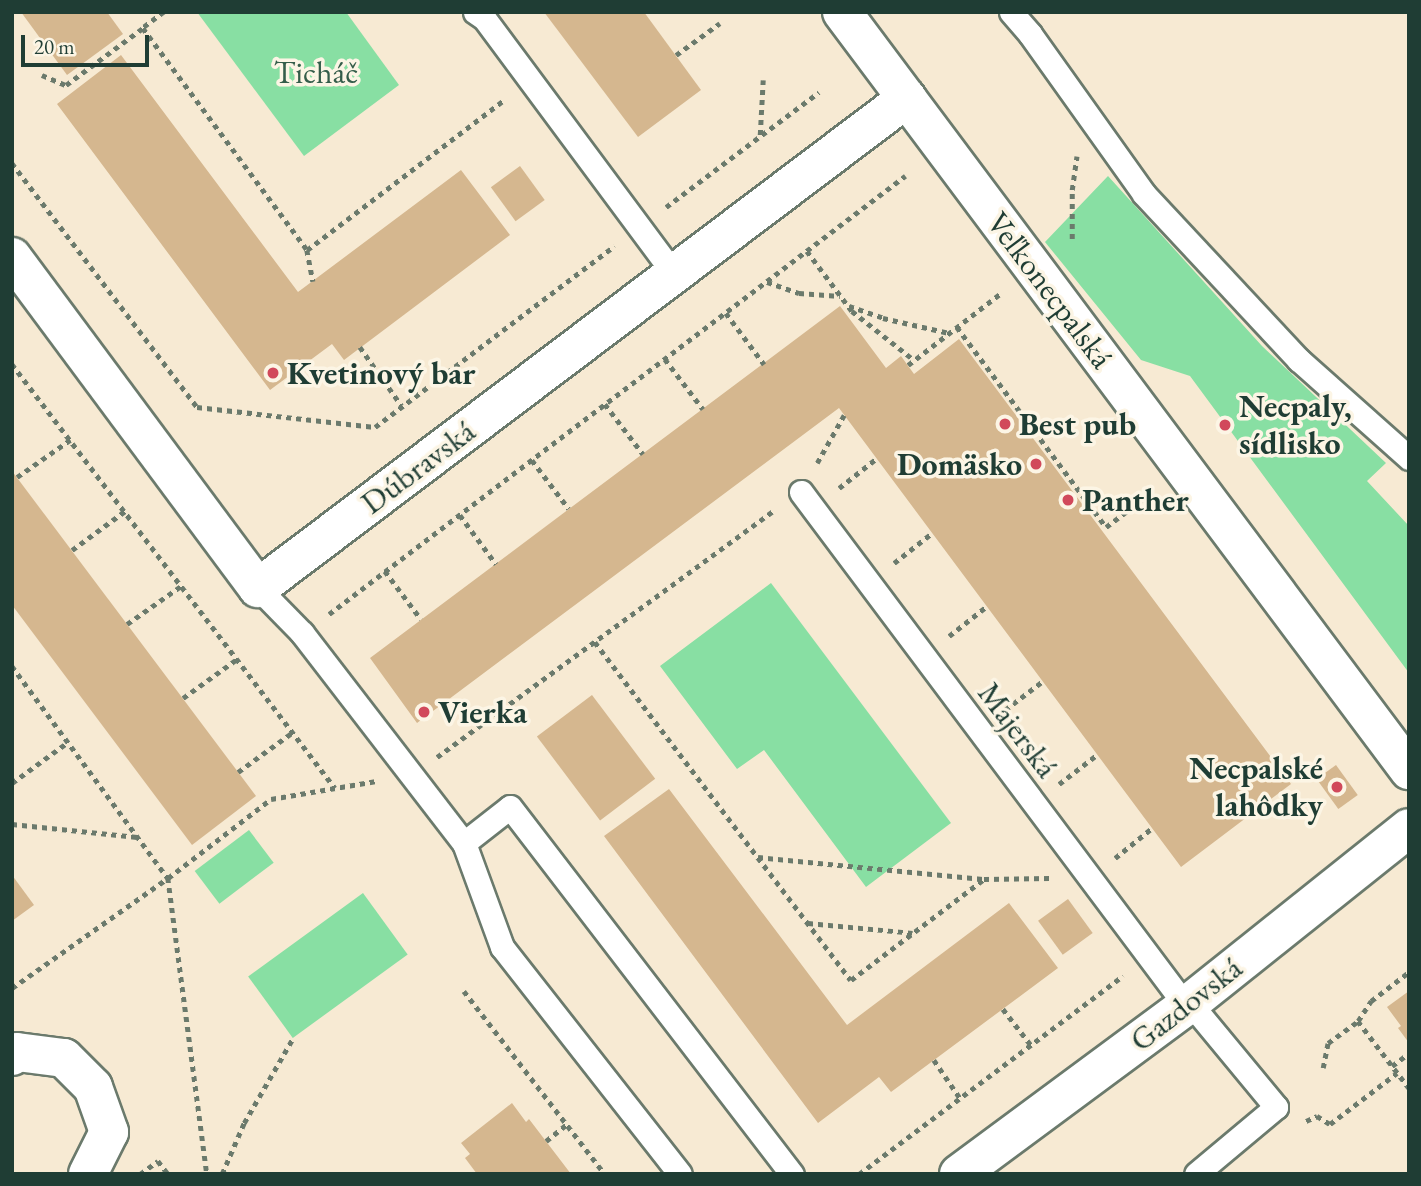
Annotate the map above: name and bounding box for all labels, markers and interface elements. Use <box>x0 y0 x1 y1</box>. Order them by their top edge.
scale bar <box>24 21 152 65</box>
text: 20 m <box>34 33 75 60</box>
park label: Ticháč <box>274 53 358 91</box>
street label: Veľkonecpalská <box>979 204 1121 376</box>
place label: Kvetinový bar <box>287 354 475 392</box>
marker: Kvetinový bar <box>265 365 281 381</box>
place label: Necpaly, sídlisko <box>1239 388 1352 463</box>
place label: Best pub <box>1019 405 1136 443</box>
street label: Dúbravská <box>354 412 482 522</box>
marker: Best pub <box>997 416 1013 432</box>
marker: Necpaly, sídlisko <box>1217 417 1233 433</box>
place label: Domäsko <box>897 445 1022 483</box>
marker: Domäsko <box>1028 456 1044 472</box>
place label: Panther <box>1082 481 1189 519</box>
marker: Panther <box>1060 492 1076 508</box>
street label: Majerská <box>970 675 1066 785</box>
place label: Vierka <box>438 693 527 731</box>
marker: Vierka <box>416 704 432 720</box>
place label: Necpalské lahôdky <box>1189 750 1323 825</box>
marker: Necpalské lahôdky <box>1329 779 1345 795</box>
street label: Gazdovská <box>1122 948 1250 1060</box>

